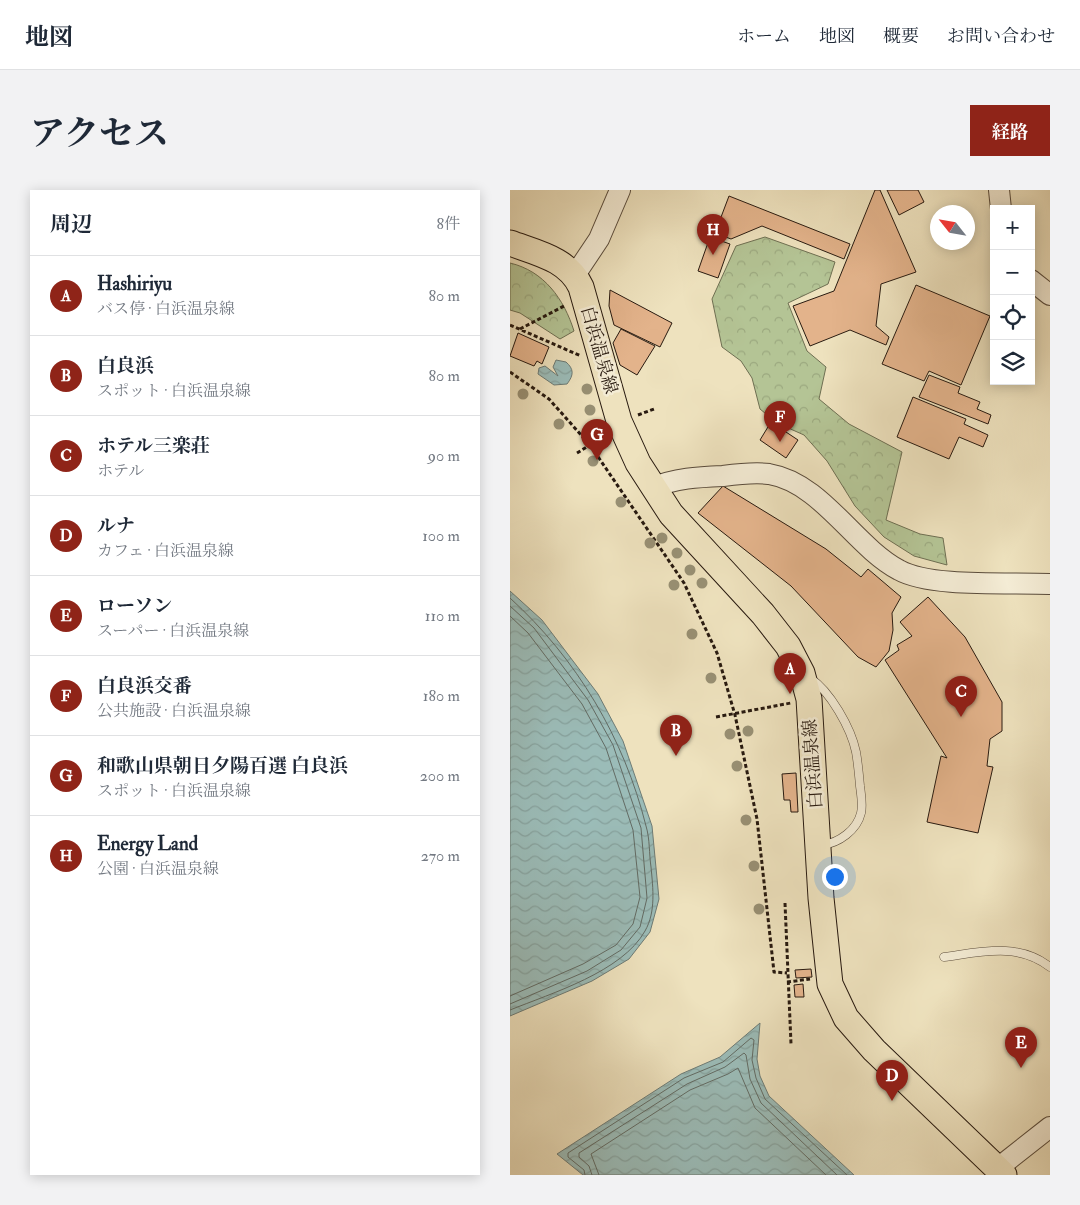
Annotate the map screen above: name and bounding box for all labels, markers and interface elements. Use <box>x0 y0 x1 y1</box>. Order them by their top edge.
text: 地図 <box>25 22 73 53</box>
text: ホーム <box>737 25 791 48</box>
text: 地図 <box>819 25 855 48</box>
text: 概要 <box>883 25 919 48</box>
text: お問い合わせ <box>947 25 1055 48</box>
button: 経路 <box>970 105 1050 156</box>
text: アクセス <box>30 112 169 156</box>
north arrow <box>930 205 975 250</box>
map controls <box>990 205 1035 385</box>
button: + <box>990 205 1035 250</box>
text: 周辺 <box>50 211 92 238</box>
text: 8件 <box>436 214 460 234</box>
pin: H <box>697 214 729 255</box>
button: − <box>990 250 1035 295</box>
text: Hashiriyu <box>97 272 172 296</box>
text: A <box>61 286 71 306</box>
text: 80 m <box>429 286 460 306</box>
button: locate <box>990 295 1035 340</box>
text: バス停 · 白浜温泉線 <box>97 299 235 319</box>
street label: 白浜温泉線 <box>576 304 622 396</box>
button: layers <box>990 340 1035 385</box>
text: 白良浜 <box>97 354 154 378</box>
text: B <box>61 366 71 386</box>
text: 80 m <box>429 366 460 386</box>
text: スポット · 白浜温泉線 <box>97 381 251 401</box>
pin: F <box>764 401 796 442</box>
pin: G <box>581 419 613 460</box>
text: ホテル三楽荘 <box>97 434 210 458</box>
text: C <box>60 446 72 466</box>
text: 90 m <box>428 446 460 466</box>
text: ホテル <box>97 461 144 481</box>
text: ルナ <box>97 514 135 538</box>
text: D <box>59 526 73 546</box>
text: 100 m <box>422 526 460 546</box>
text: カフェ · 白浜温泉線 <box>97 541 234 561</box>
text: ローソン <box>97 594 172 618</box>
text: E <box>60 606 72 626</box>
text: 110 m <box>425 606 460 626</box>
text: スーパー · 白浜温泉線 <box>97 621 249 641</box>
pin: A <box>774 653 806 694</box>
text: 白良浜交番 <box>97 674 192 698</box>
pin: C <box>945 676 977 717</box>
text: F <box>61 686 71 706</box>
text: 180 m <box>423 686 460 706</box>
text: 公共施設 · 白浜温泉線 <box>97 701 251 721</box>
pin: B <box>660 715 692 756</box>
street label: 白浜温泉線 <box>798 718 828 810</box>
text: 和歌山県朝日夕陽百選 白良浜 <box>97 754 348 778</box>
text: G <box>59 766 73 786</box>
text: 200 m <box>420 766 460 786</box>
text: スポット · 白浜温泉線 <box>97 781 251 801</box>
text: Energy Land <box>97 832 198 856</box>
text: H <box>59 846 73 866</box>
text: 270 m <box>421 846 460 866</box>
text: 公園 · 白浜温泉線 <box>97 859 219 879</box>
your location <box>822 864 848 890</box>
pin: E <box>1005 1027 1037 1068</box>
pin: D <box>876 1060 908 1101</box>

